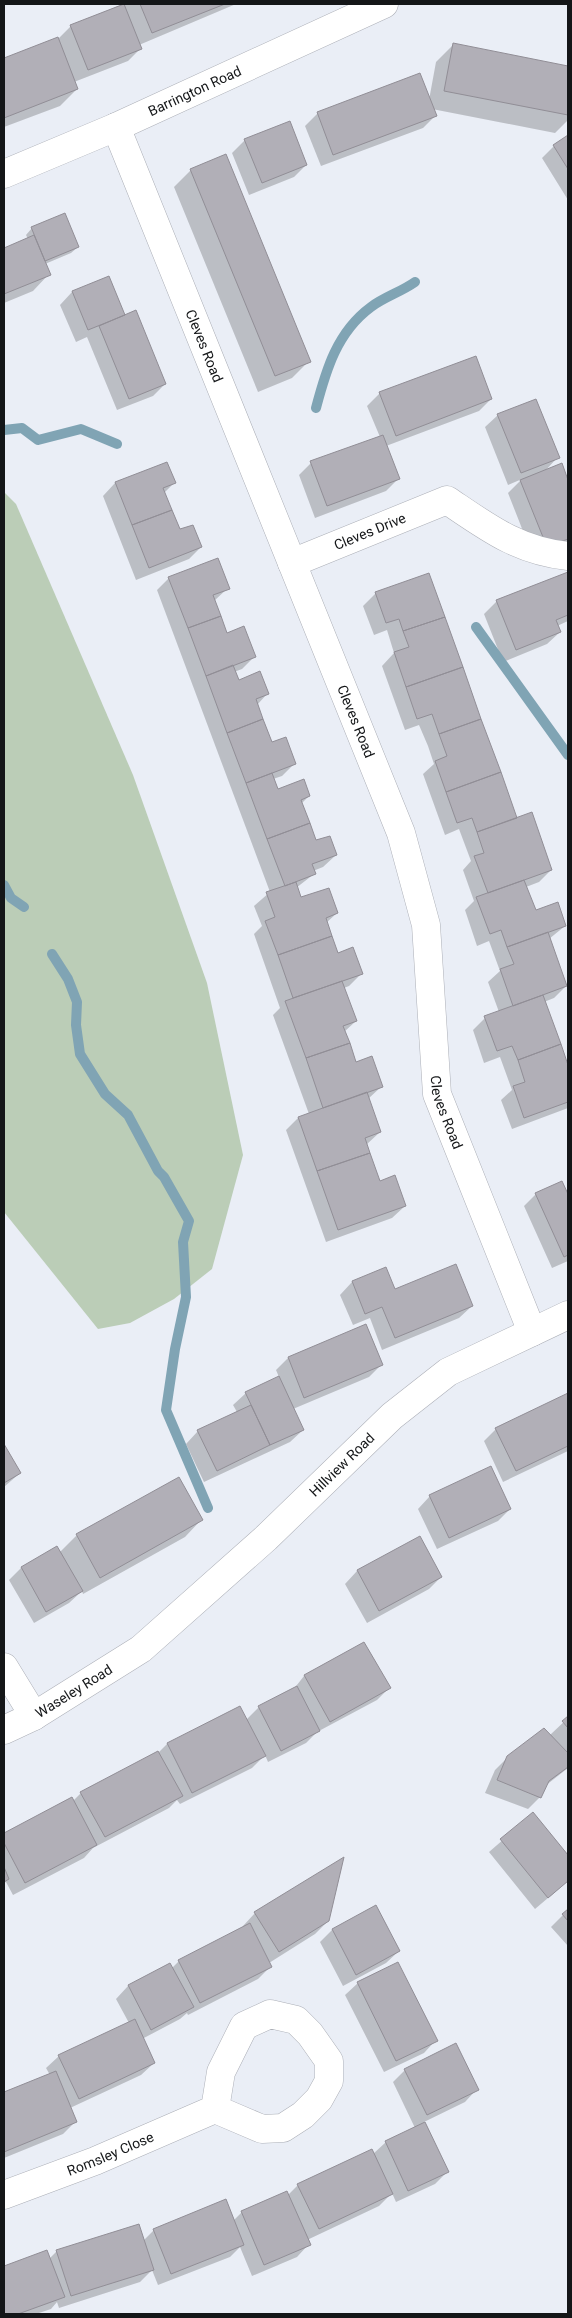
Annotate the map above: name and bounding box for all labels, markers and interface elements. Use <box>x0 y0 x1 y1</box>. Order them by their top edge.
street label: Barrington Road <box>146 63 244 119</box>
street label: Cleves Road <box>183 307 226 384</box>
street label: Cleves Drive <box>332 510 408 553</box>
street label: Cleves Road <box>334 683 378 760</box>
street label: Cleves Road <box>428 1075 466 1151</box>
street label: Hillview Road <box>306 1430 378 1500</box>
street label: Waseley Road <box>32 1661 115 1721</box>
street label: Romsley Close <box>65 2129 156 2179</box>

